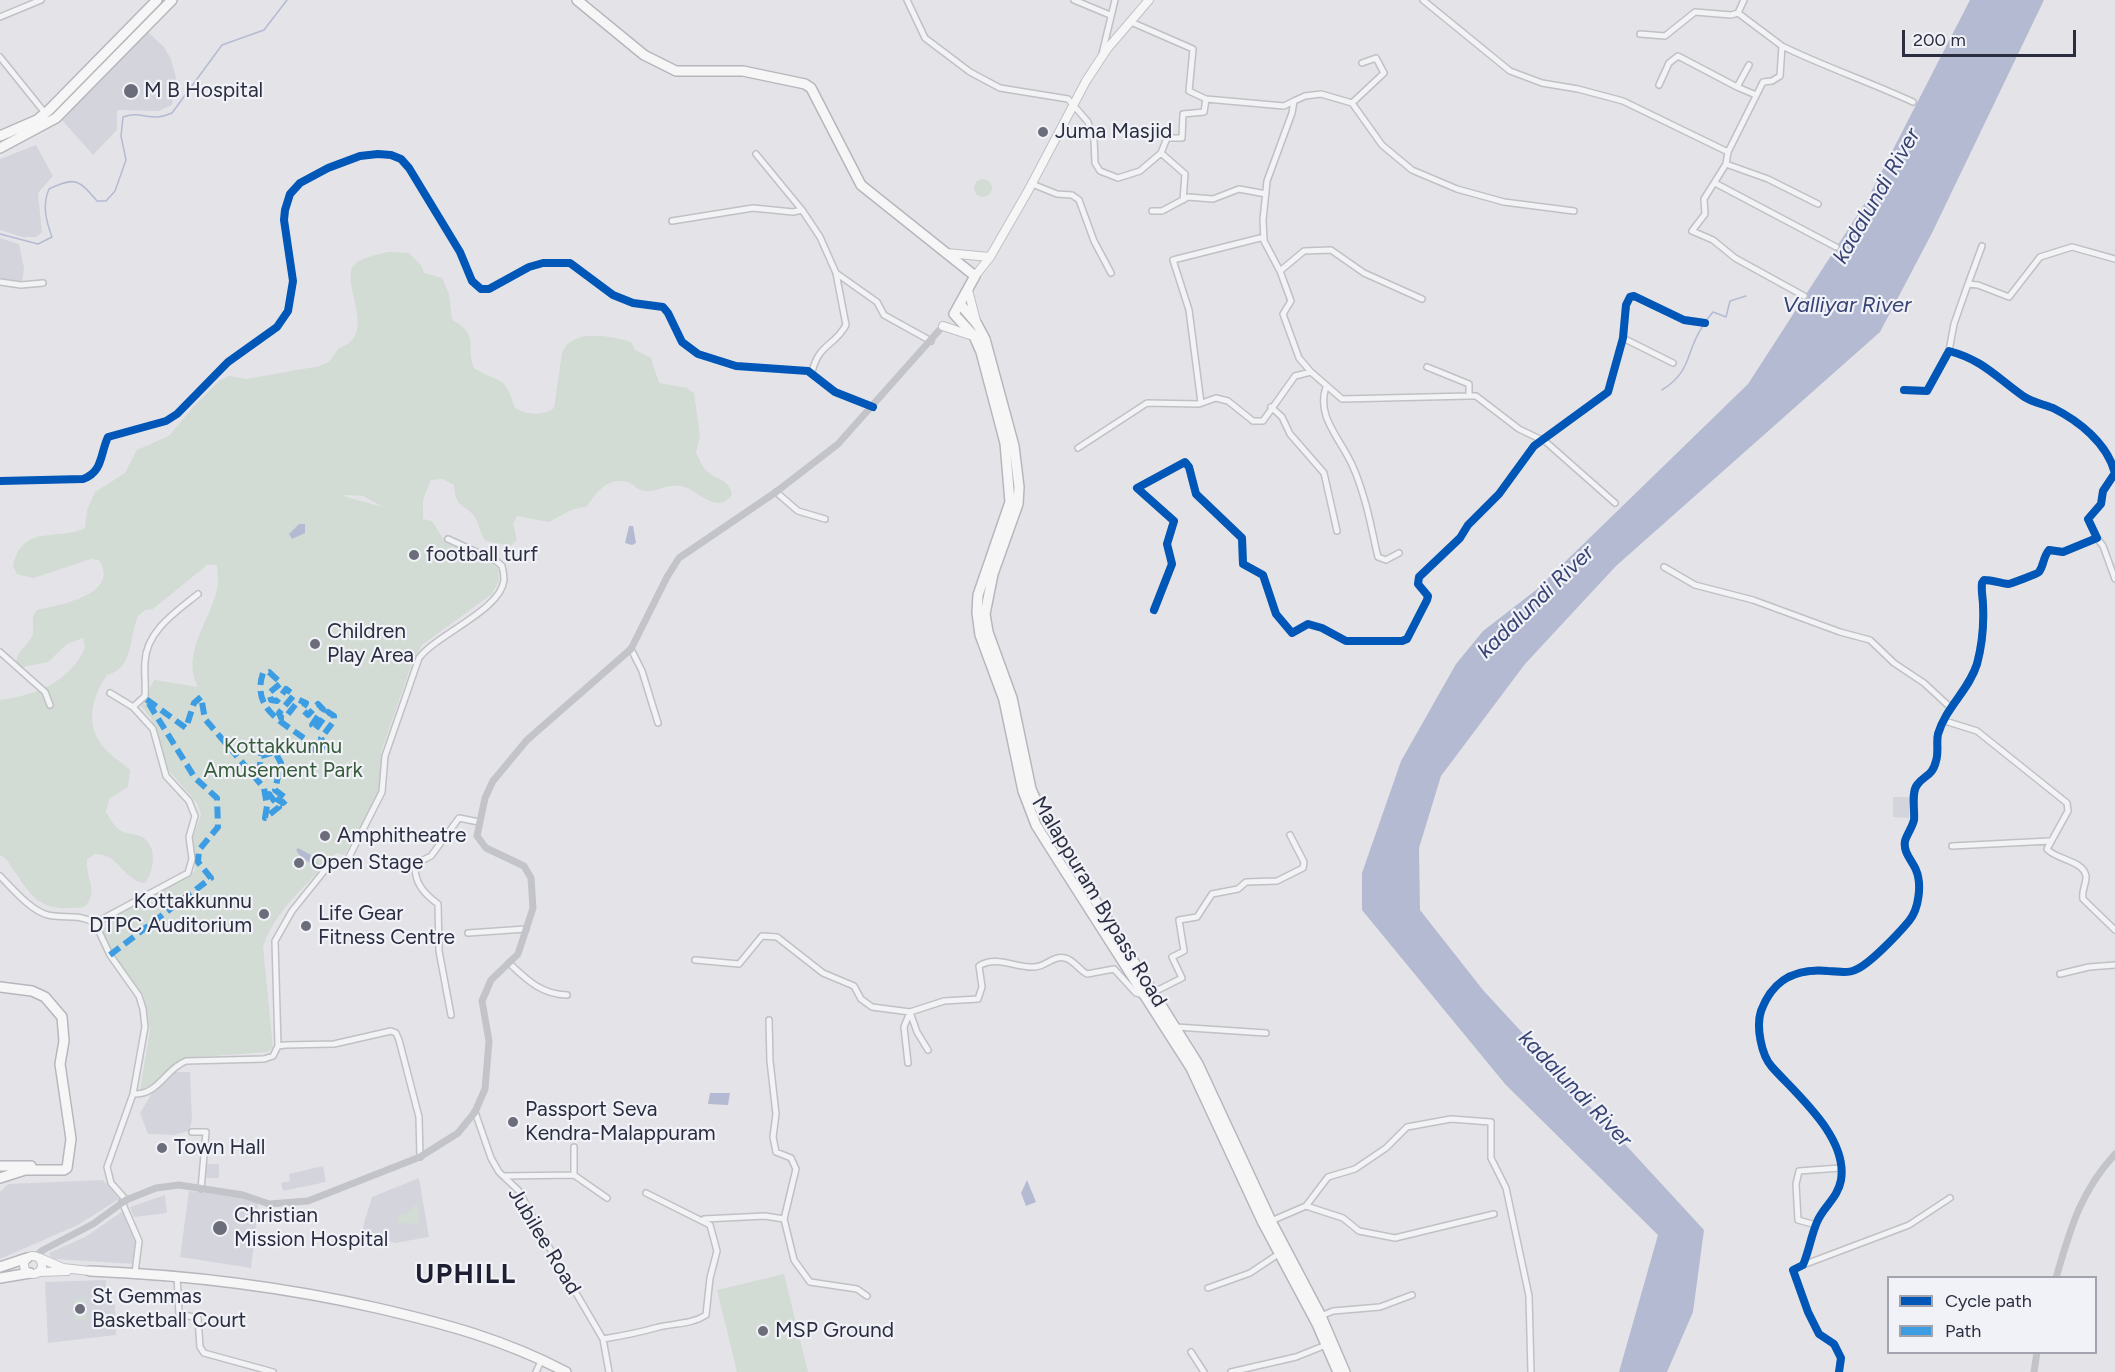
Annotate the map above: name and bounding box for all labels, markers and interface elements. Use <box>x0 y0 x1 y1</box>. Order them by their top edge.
scale bar <box>1905 18 2079 56</box>
text: 200 m <box>1913 29 1966 51</box>
place label: M B Hospital <box>144 78 263 104</box>
marker: M B Hospital <box>122 82 140 100</box>
place label: Juma Masjid <box>1055 119 1172 145</box>
water label: kadalundi River <box>1828 124 1926 268</box>
marker: Juma Masjid <box>1036 125 1050 139</box>
water label: Valliyar River <box>1783 293 1911 319</box>
water label: kadalundi River <box>1472 540 1600 664</box>
place label: football turf <box>426 542 538 568</box>
marker: football turf <box>407 548 421 562</box>
place label: Children Play Area <box>327 619 414 669</box>
marker: Children Play Area <box>308 637 322 651</box>
park label: Kottakkunnu Amusement Park <box>203 734 363 784</box>
street label: Malappuram Bypass Road <box>1026 792 1172 1012</box>
place label: Amphitheatre <box>337 823 466 849</box>
marker: Amphitheatre <box>318 829 332 843</box>
place label: Open Stage <box>311 850 423 876</box>
marker: Open Stage <box>292 856 306 870</box>
place label: Kottakkunnu DTPC Auditorium <box>89 889 252 939</box>
place label: Life Gear Fitness Centre <box>318 901 455 951</box>
marker: Kottakkunnu DTPC Auditorium <box>257 907 271 921</box>
marker: Life Gear Fitness Centre <box>299 919 313 933</box>
water label: kadalundi River <box>1513 1025 1637 1153</box>
place label: Passport Seva Kendra-Malappuram <box>525 1097 716 1147</box>
marker: Passport Seva Kendra-Malappuram <box>506 1115 520 1129</box>
place label: Town Hall <box>174 1135 265 1161</box>
marker: Town Hall <box>155 1141 169 1155</box>
street label: Jubilee Road <box>502 1183 586 1299</box>
place label: Christian Mission Hospital <box>234 1203 388 1253</box>
marker: Christian Mission Hospital <box>211 1219 229 1237</box>
district label: UPHILL <box>415 1259 517 1291</box>
legend <box>1887 1276 2097 1354</box>
place label: St Gemmas Basketball Court <box>92 1284 246 1334</box>
text: Cycle path <box>1945 1290 2032 1312</box>
marker: St Gemmas Basketball Court <box>73 1302 87 1316</box>
place label: MSP Ground <box>775 1318 894 1344</box>
text: Path <box>1945 1320 1981 1342</box>
marker: MSP Ground <box>756 1324 770 1338</box>

